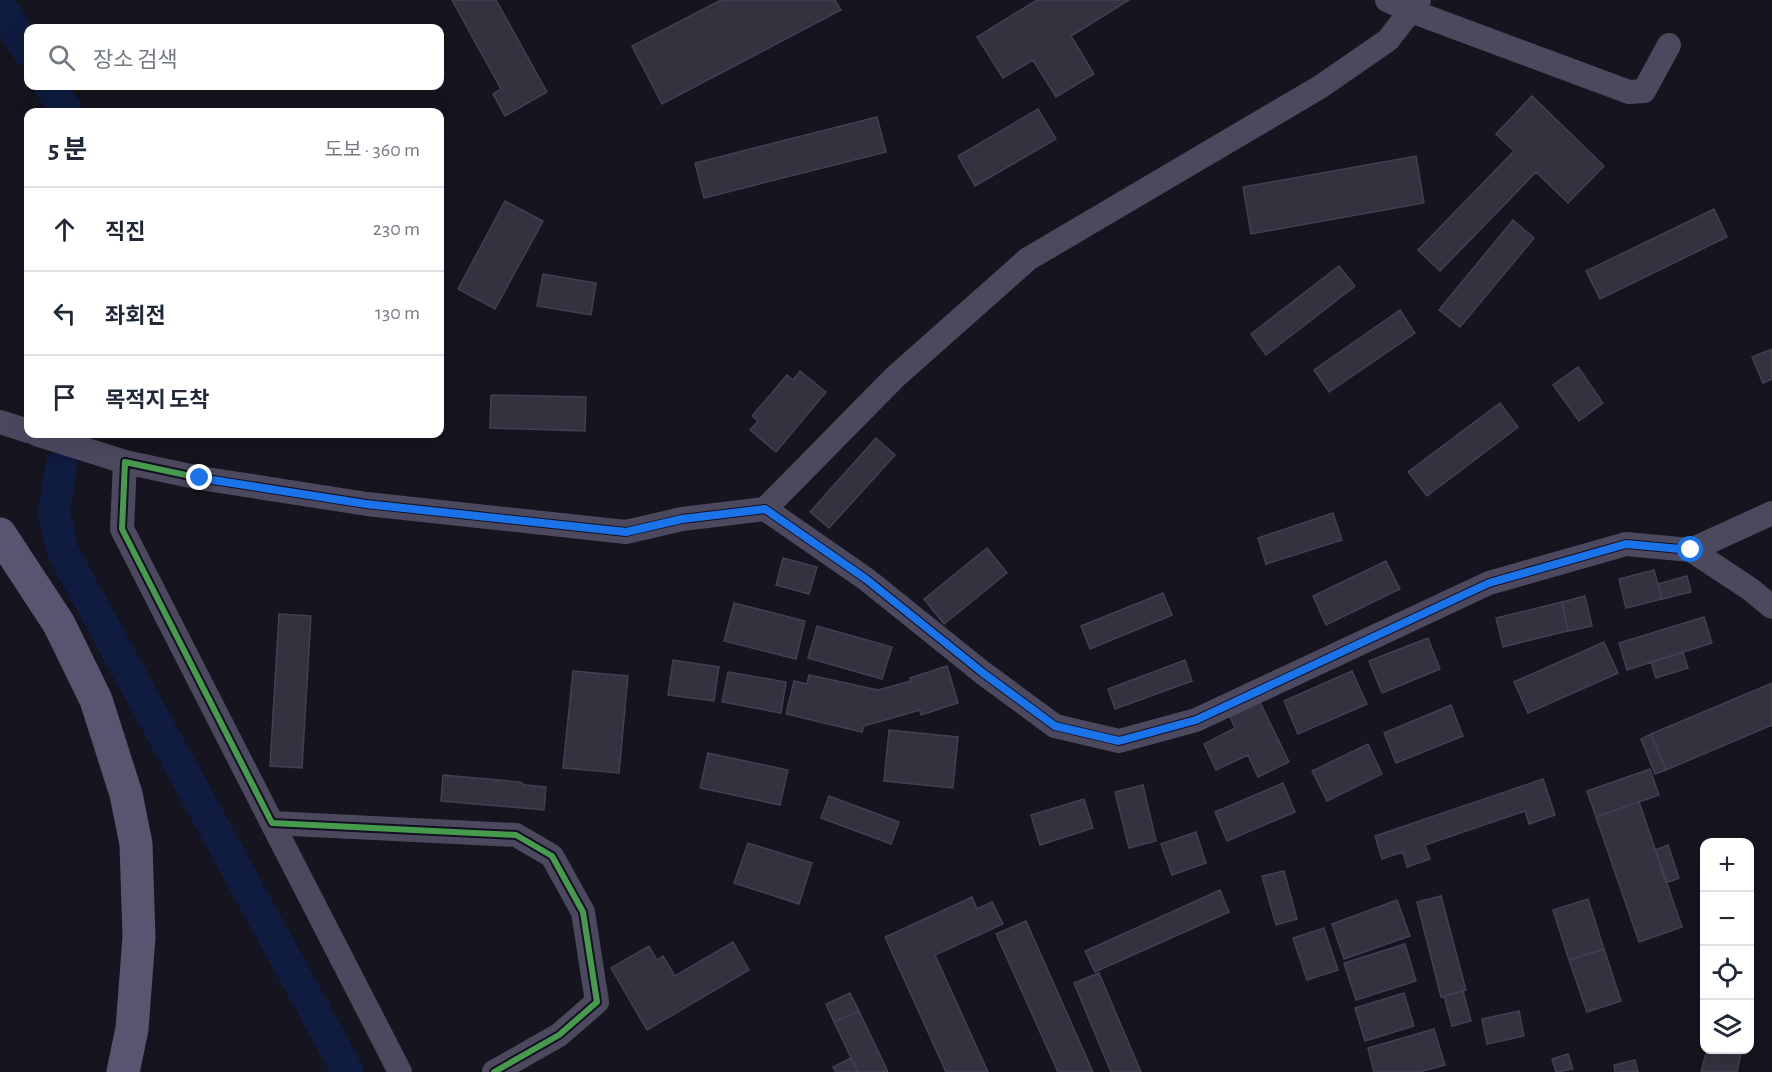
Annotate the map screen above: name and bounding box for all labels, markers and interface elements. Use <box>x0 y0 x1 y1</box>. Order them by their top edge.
search box <box>24 24 444 90</box>
icon: search <box>45 41 78 74</box>
text: 장소 검색 <box>93 49 178 71</box>
text: 5 분 <box>48 137 87 163</box>
text: 도보 · 360 m <box>325 140 420 160</box>
icon: ahead <box>48 213 81 246</box>
text: 230 m <box>373 219 420 239</box>
text: 직진 <box>105 221 145 243</box>
icon: left <box>48 297 81 330</box>
text: 130 m <box>375 303 420 323</box>
text: 좌회전 <box>105 305 166 327</box>
icon: arrive <box>48 381 81 414</box>
text: 목적지 도착 <box>105 389 210 411</box>
route end <box>186 464 212 490</box>
route start <box>1677 536 1703 562</box>
map controls <box>1700 838 1754 1054</box>
button: + <box>1700 838 1754 892</box>
button: − <box>1700 892 1754 946</box>
button: locate <box>1700 946 1754 1000</box>
button: layers <box>1700 1000 1754 1054</box>

